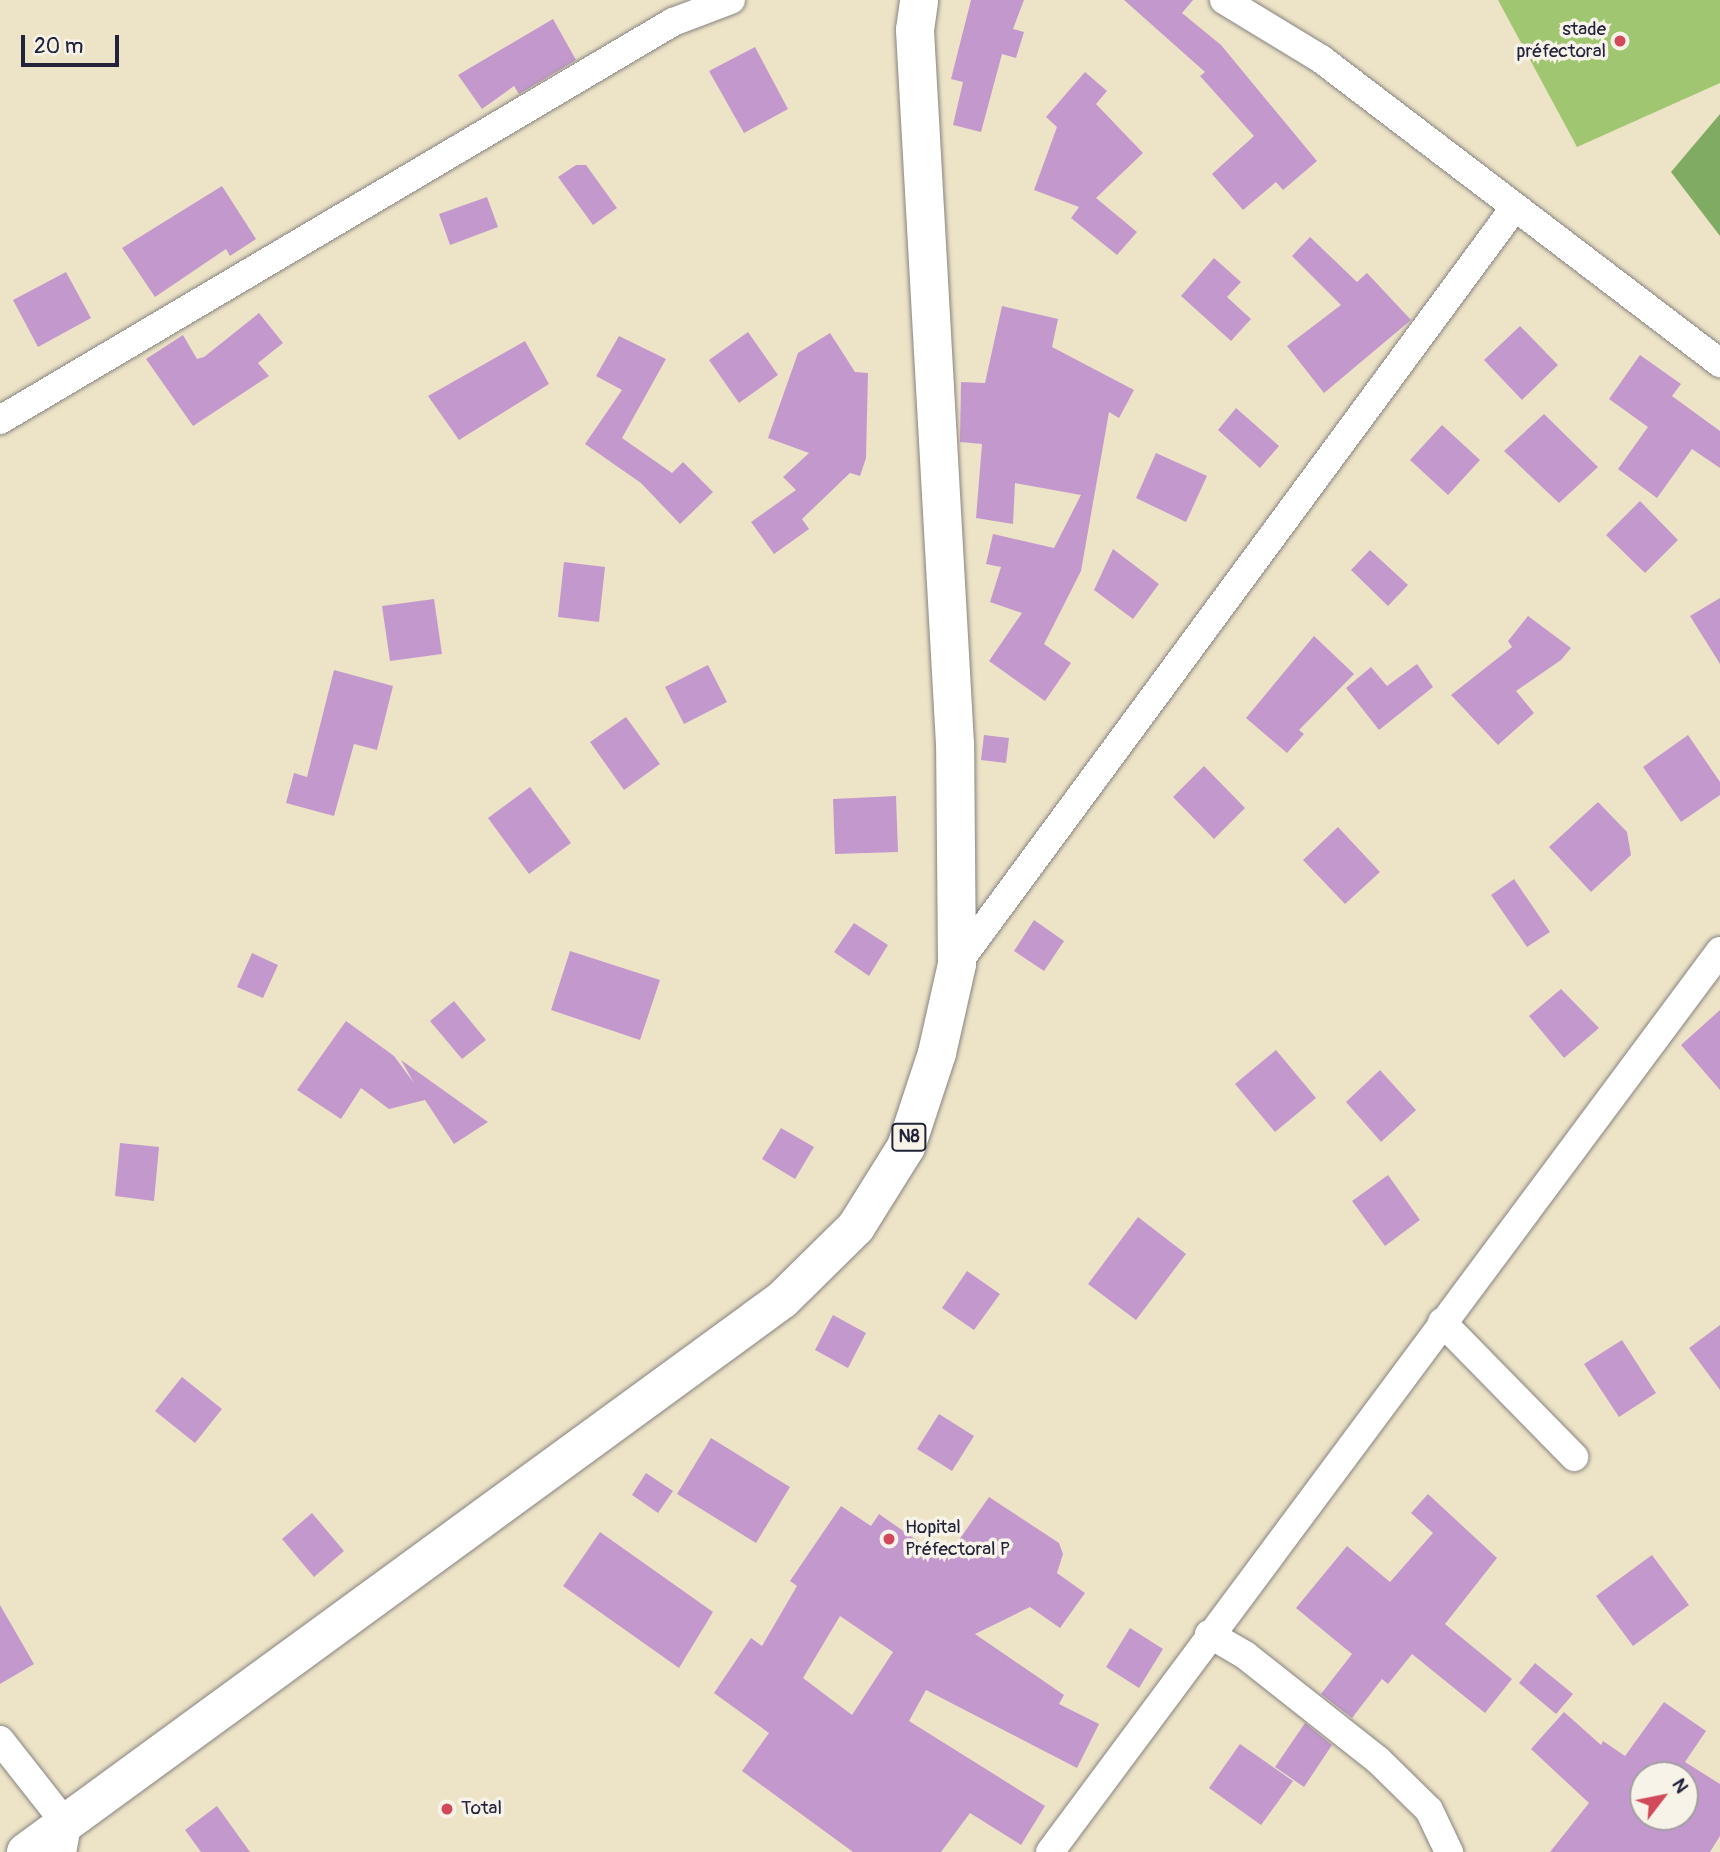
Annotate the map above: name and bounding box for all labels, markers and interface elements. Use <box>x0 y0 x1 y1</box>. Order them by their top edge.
place label: stade préfectoral <box>1517 19 1606 63</box>
scale bar <box>24 21 122 65</box>
text: 20 m <box>34 33 83 60</box>
marker: stade préfectoral <box>1612 33 1628 49</box>
road number: N8 <box>890 1122 928 1152</box>
place label: Hopital Préfectoral P <box>905 1517 1010 1561</box>
marker: Hopital Préfectoral P <box>879 1529 899 1549</box>
north arrow <box>1629 1761 1699 1831</box>
text: N <box>1667 1774 1694 1798</box>
place label: Total <box>461 1798 502 1820</box>
marker: Total <box>439 1801 455 1817</box>

